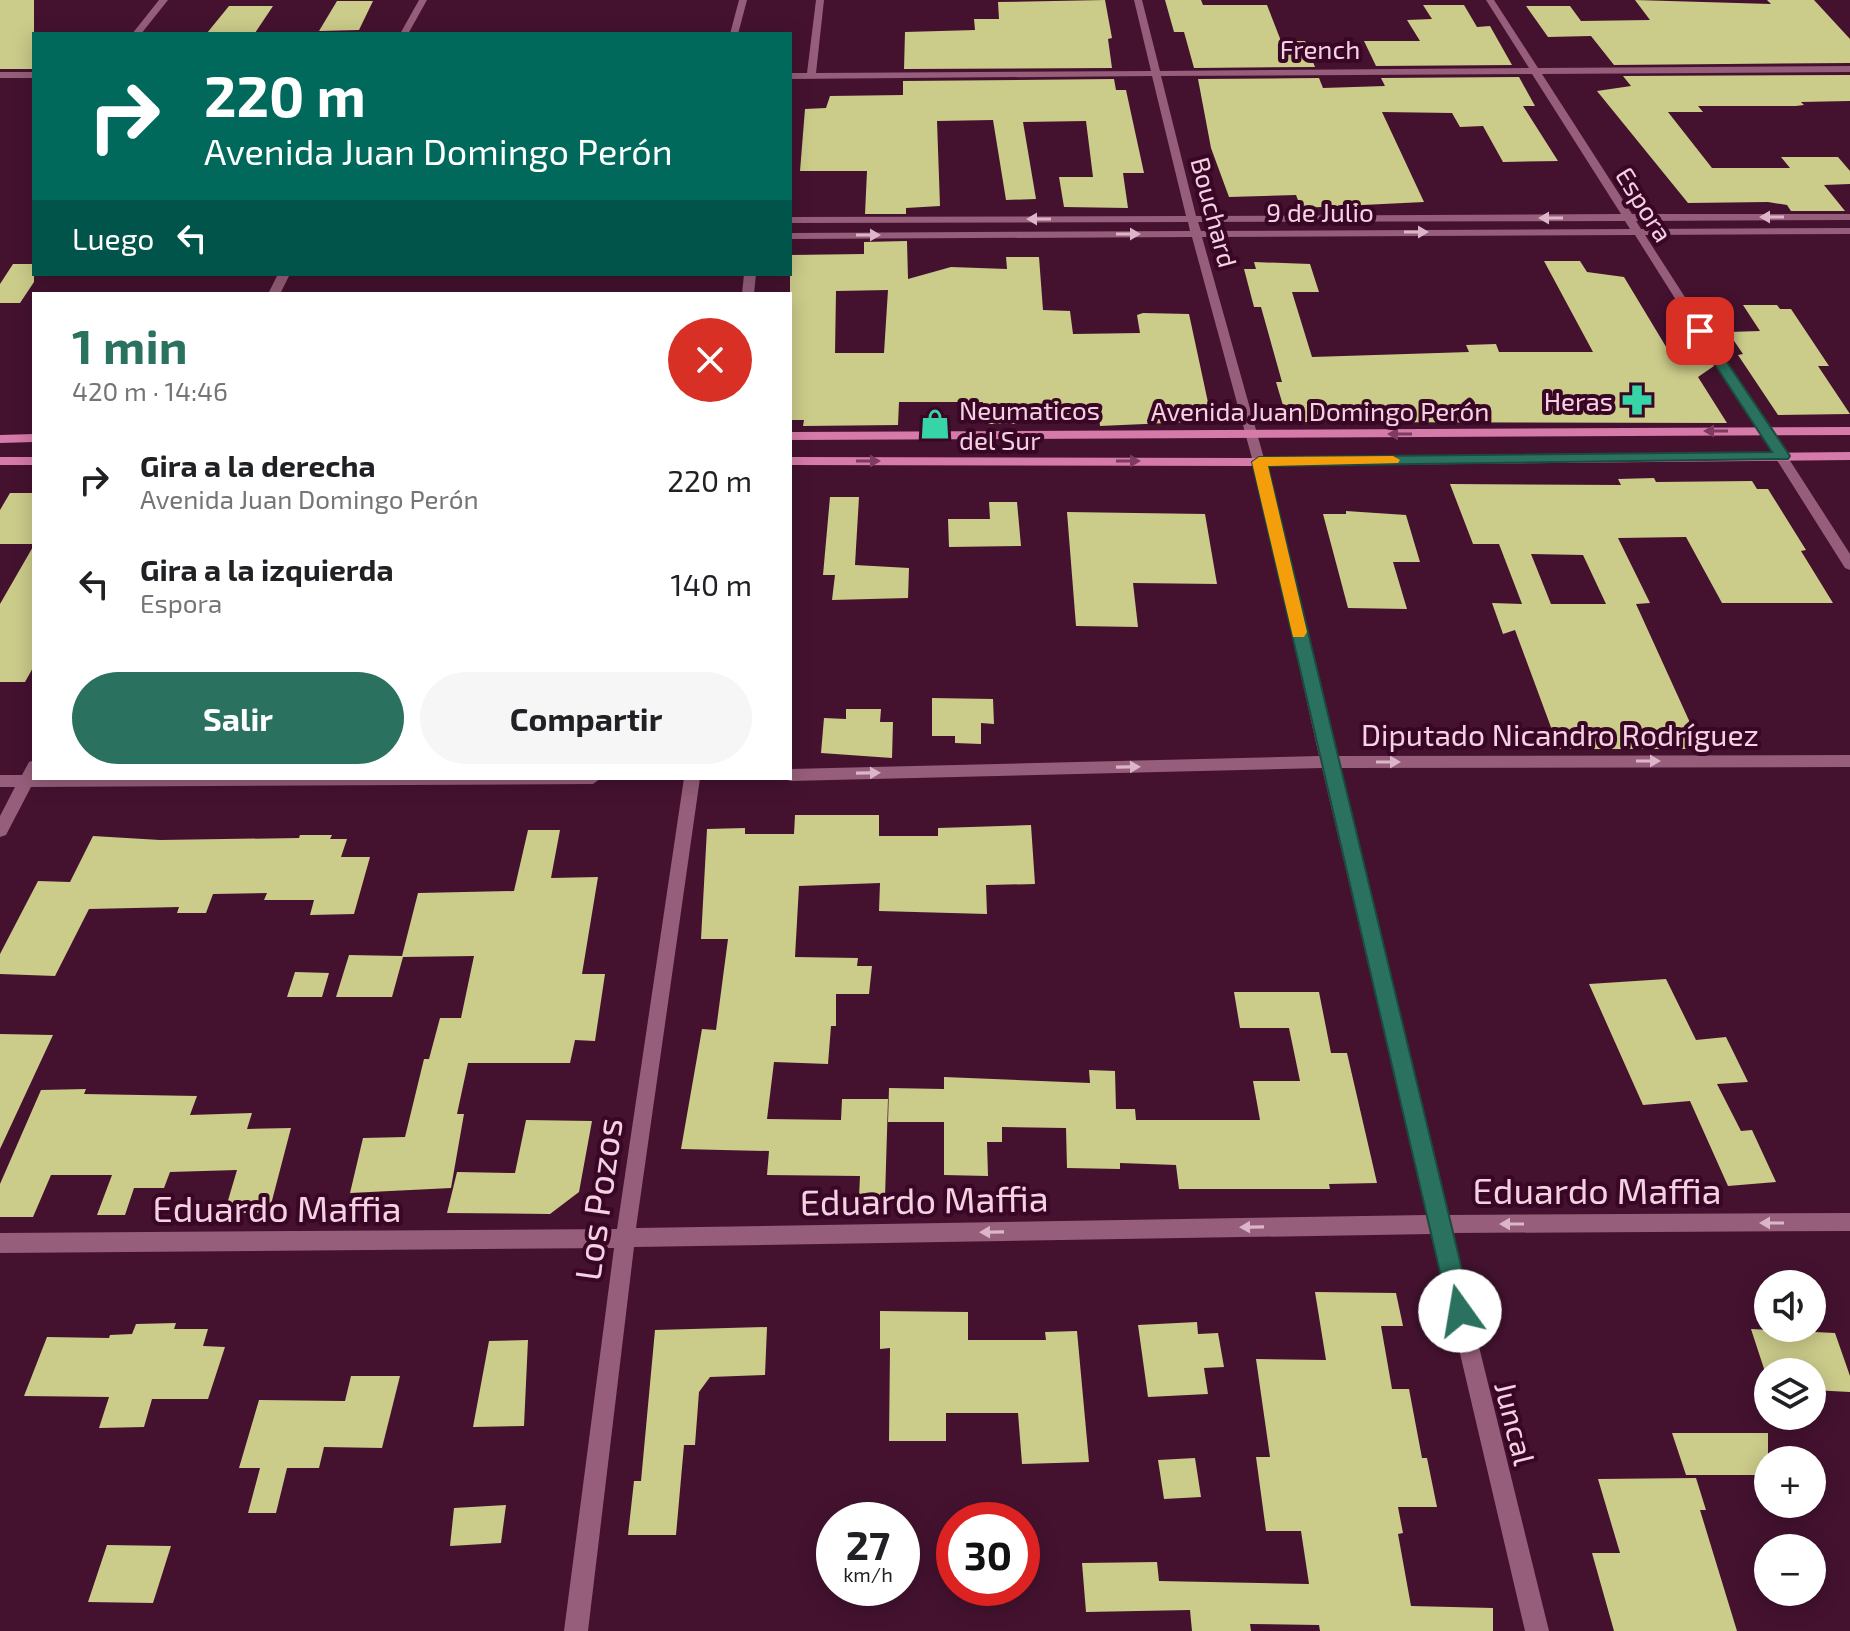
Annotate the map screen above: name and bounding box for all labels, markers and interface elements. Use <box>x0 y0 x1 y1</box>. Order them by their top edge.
street label: French <box>1280 33 1360 64</box>
text: 220 m <box>204 61 366 128</box>
icon: right <box>72 64 176 168</box>
text: Avenida Juan Domingo Perón <box>204 129 673 172</box>
street label: Bouchard <box>1185 153 1245 271</box>
street label: Espora <box>1610 161 1680 247</box>
street label: 9 de Julio <box>1266 196 1374 227</box>
one-way arrow <box>1759 211 1784 223</box>
one-way arrow <box>1538 212 1563 224</box>
one-way arrow <box>1026 213 1051 225</box>
icon: left <box>170 216 214 260</box>
text: Luego <box>72 220 154 256</box>
one-way arrow <box>1404 226 1429 238</box>
one-way arrow <box>1116 227 1141 240</box>
one-way arrow <box>856 229 881 241</box>
pin <box>1666 297 1734 365</box>
icon: arrive <box>1678 309 1722 353</box>
text: 1 min <box>72 316 188 374</box>
button: close <box>668 318 752 402</box>
text: 420 m · 14:46 <box>72 375 228 406</box>
pharmacy icon: Heras <box>1620 383 1654 417</box>
place label: Heras <box>1544 385 1613 416</box>
place label: Neumaticos del Sur <box>959 394 1100 455</box>
street label: Avenida Juan Domingo Perón <box>1151 395 1489 426</box>
shop icon: Neumaticos del Sur <box>918 407 952 441</box>
one-way arrow <box>1703 425 1728 437</box>
one-way arrow <box>1387 428 1412 440</box>
text: Gira a la derecha <box>140 447 376 483</box>
one-way arrow <box>856 455 881 467</box>
one-way arrow <box>1116 455 1141 467</box>
icon: right <box>72 458 116 502</box>
text: 220 m <box>667 462 752 498</box>
text: Avenida Juan Domingo Perón <box>140 483 479 514</box>
text: Gira a la izquierda <box>140 551 394 587</box>
icon: left <box>72 562 116 606</box>
text: 140 m <box>671 566 752 602</box>
text: Espora <box>140 587 222 618</box>
button: Salir <box>72 672 404 764</box>
button: Compartir <box>420 672 752 764</box>
street label: Diputado Nicandro Rodríguez <box>1361 716 1759 752</box>
one-way arrow <box>1636 755 1661 768</box>
one-way arrow <box>1376 756 1401 768</box>
one-way arrow <box>1116 761 1141 773</box>
one-way arrow <box>856 767 881 780</box>
street label: Los Pozos <box>564 1115 630 1283</box>
street label: Eduardo Maffia <box>1473 1168 1721 1211</box>
street label: Eduardo Maffia <box>799 1175 1049 1223</box>
street label: Eduardo Maffia <box>153 1186 401 1229</box>
one-way arrow <box>1759 1217 1784 1229</box>
one-way arrow <box>1499 1218 1524 1230</box>
one-way arrow <box>1239 1221 1264 1233</box>
one-way arrow <box>979 1226 1004 1238</box>
position arrow <box>1418 1269 1502 1353</box>
map controls <box>1754 1270 1826 1606</box>
button: sound <box>1754 1270 1826 1342</box>
button: layers <box>1754 1358 1826 1430</box>
street label: Juncal <box>1488 1378 1544 1469</box>
button: + <box>1754 1446 1826 1518</box>
speed limit sign: 30 <box>936 1502 1040 1606</box>
text: 27 <box>846 1520 890 1568</box>
button: − <box>1754 1534 1826 1606</box>
text: km/h <box>843 1562 893 1586</box>

